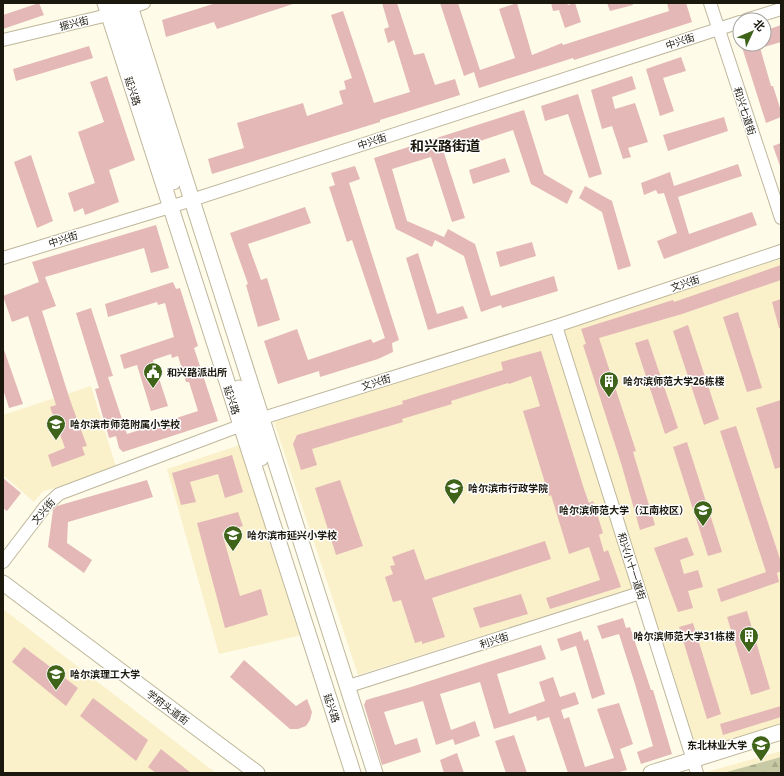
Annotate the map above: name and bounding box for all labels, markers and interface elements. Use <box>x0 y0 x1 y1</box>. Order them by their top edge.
north arrow <box>732 12 772 52</box>
street label: 振兴街 <box>58 13 90 33</box>
text: 北 <box>750 16 769 34</box>
street label: 中兴街 <box>664 30 696 52</box>
street label: 延兴路 <box>122 75 144 107</box>
street label: 和兴七道街 <box>731 85 759 137</box>
street label: 中兴街 <box>356 130 388 152</box>
district label: 和兴路街道 <box>410 136 480 155</box>
street label: 中兴街 <box>47 228 79 250</box>
street label: 文兴街 <box>669 272 701 294</box>
public building icon: 和兴路派出所 <box>142 361 164 389</box>
place label: 和兴路派出所 <box>167 365 227 379</box>
building icon: 哈尔滨师范大学26栋楼 <box>598 370 620 398</box>
street label: 文兴街 <box>360 371 392 393</box>
place label: 哈尔滨师范大学26栋楼 <box>623 374 724 388</box>
street label: 延兴路 <box>221 384 243 416</box>
school or university icon: 哈尔滨市师范附属小学校 <box>45 413 67 441</box>
place label: 哈尔滨市师范附属小学校 <box>70 417 180 431</box>
school or university icon: 哈尔滨市行政学院 <box>443 477 465 505</box>
place label: 哈尔滨市行政学院 <box>468 481 548 495</box>
street label: 文兴街 <box>28 495 58 527</box>
school or university icon: 哈尔滨师范大学（江南校区） <box>692 499 714 527</box>
place label: 哈尔滨师范大学（江南校区） <box>559 503 689 517</box>
school or university icon: 哈尔滨市延兴小学校 <box>222 524 244 552</box>
place label: 哈尔滨市延兴小学校 <box>247 528 337 542</box>
street label: 和兴小十一道街 <box>615 531 649 601</box>
building icon: 哈尔滨师范大学31栋楼 <box>738 625 760 653</box>
street label: 利兴街 <box>478 629 510 651</box>
place label: 哈尔滨师范大学31栋楼 <box>634 629 735 643</box>
school or university icon: 哈尔滨理工大学 <box>45 663 67 691</box>
place label: 哈尔滨理工大学 <box>70 667 140 681</box>
street label: 学府头道街 <box>144 686 192 728</box>
street label: 延兴路 <box>321 692 343 724</box>
school or university icon: 东北林业大学 <box>750 734 772 762</box>
place label: 东北林业大学 <box>687 738 747 752</box>

